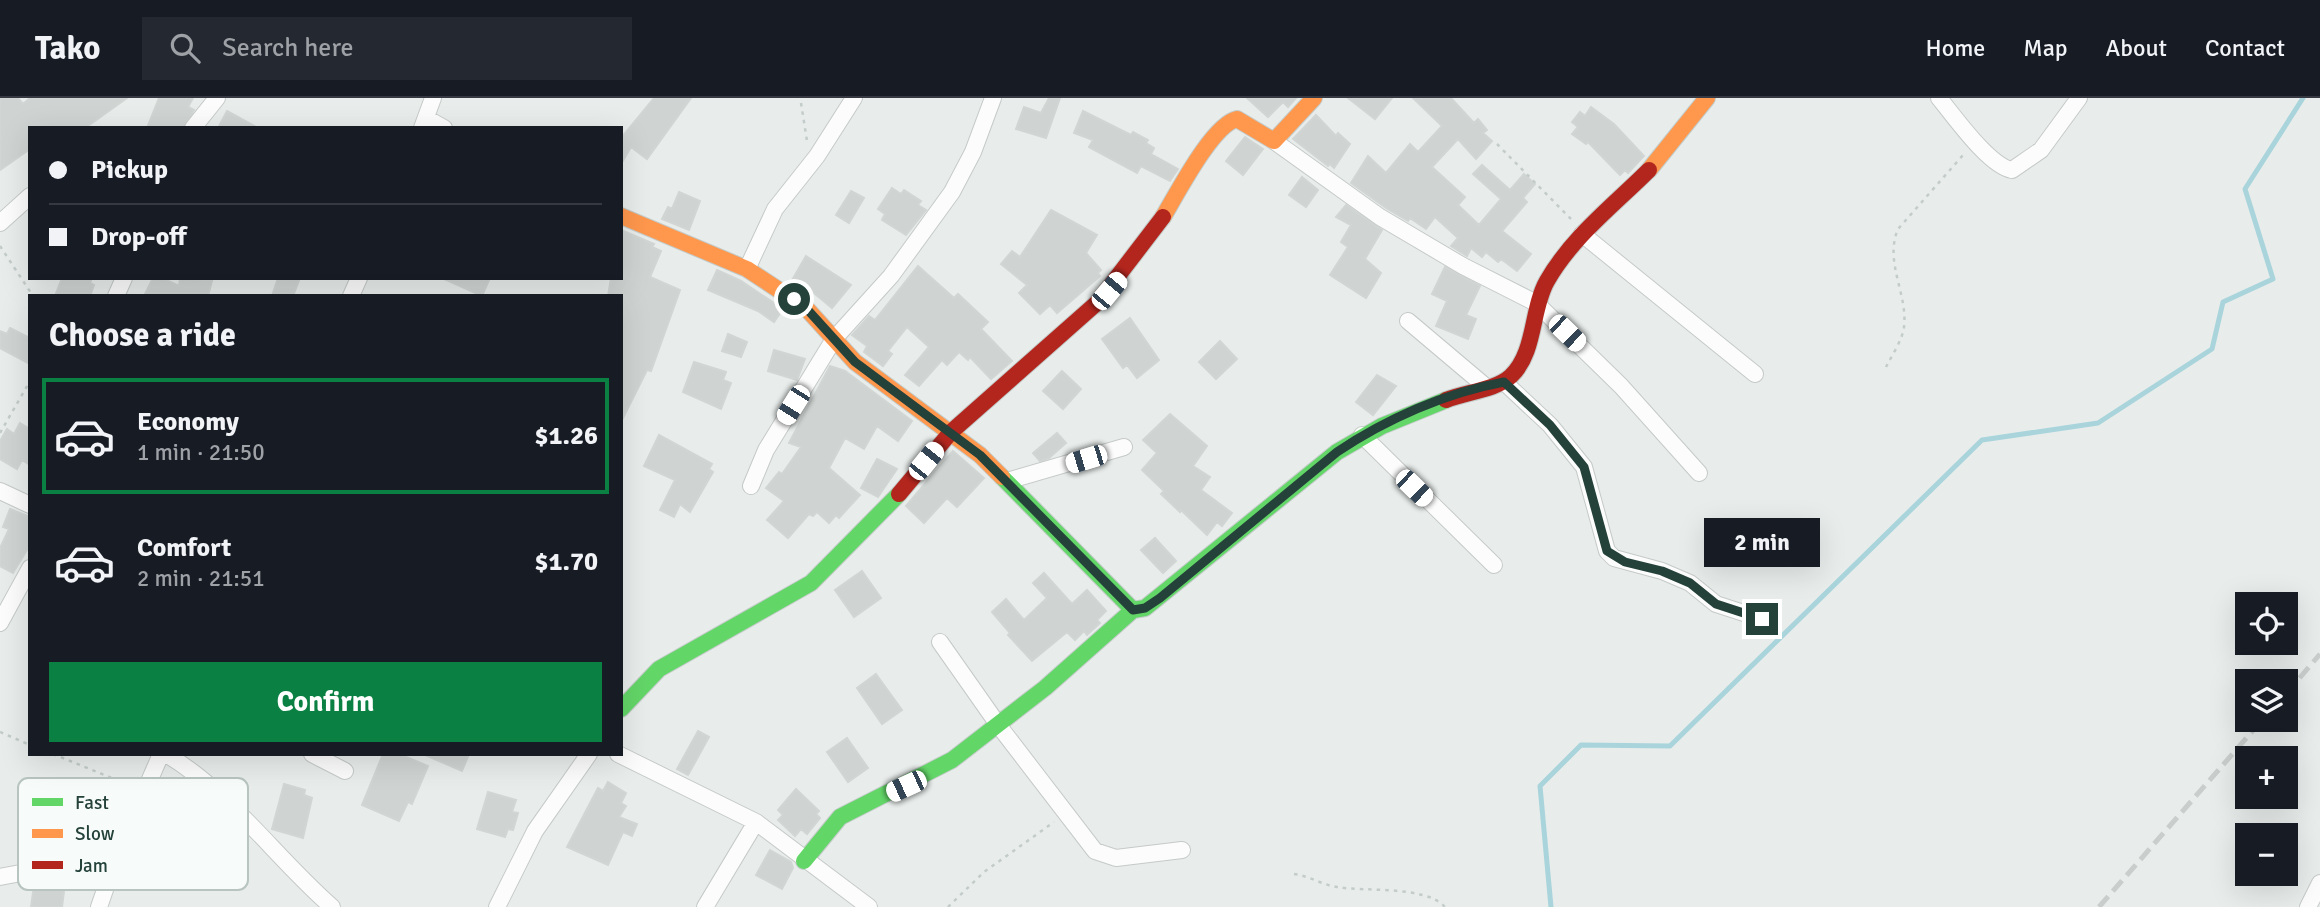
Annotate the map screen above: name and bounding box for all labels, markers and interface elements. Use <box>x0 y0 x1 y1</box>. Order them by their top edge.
search box <box>142 17 632 80</box>
text: Tako <box>35 28 100 69</box>
icon: search <box>166 29 204 67</box>
text: Search here <box>222 32 353 64</box>
text: Home <box>1925 33 1985 63</box>
text: Map <box>2023 33 2068 63</box>
text: About <box>2106 33 2167 63</box>
text: Contact <box>2205 33 2285 63</box>
text: Pickup <box>91 154 168 186</box>
text: Drop-off <box>91 221 187 253</box>
car <box>1088 268 1131 314</box>
route start <box>778 283 810 315</box>
car <box>1545 311 1590 355</box>
text: Choose a ride <box>49 316 236 355</box>
car <box>773 382 814 428</box>
icon: car <box>53 405 116 468</box>
text: Economy <box>137 406 239 438</box>
text: $1.26 <box>534 420 598 452</box>
text: 1 min · 21:50 <box>137 438 265 467</box>
car <box>905 438 948 484</box>
car <box>1063 443 1110 475</box>
car <box>1392 466 1437 510</box>
callout: 2 min <box>1704 518 1820 566</box>
text: 2 min <box>1734 528 1790 557</box>
icon: car <box>53 531 116 594</box>
text: Comfort <box>137 532 231 564</box>
text: $1.70 <box>534 546 598 578</box>
text: 2 min · 21:51 <box>137 564 265 593</box>
map controls <box>2235 592 2298 886</box>
button: locate <box>2235 592 2298 655</box>
route end <box>1746 603 1778 635</box>
button: Confirm <box>49 662 602 742</box>
button: layers <box>2235 669 2298 732</box>
button: + <box>2235 746 2298 809</box>
car <box>883 768 930 804</box>
legend <box>18 778 248 890</box>
text: Fast <box>75 791 109 815</box>
text: Slow <box>75 822 115 846</box>
button: − <box>2235 823 2298 886</box>
text: Jam <box>75 854 108 878</box>

